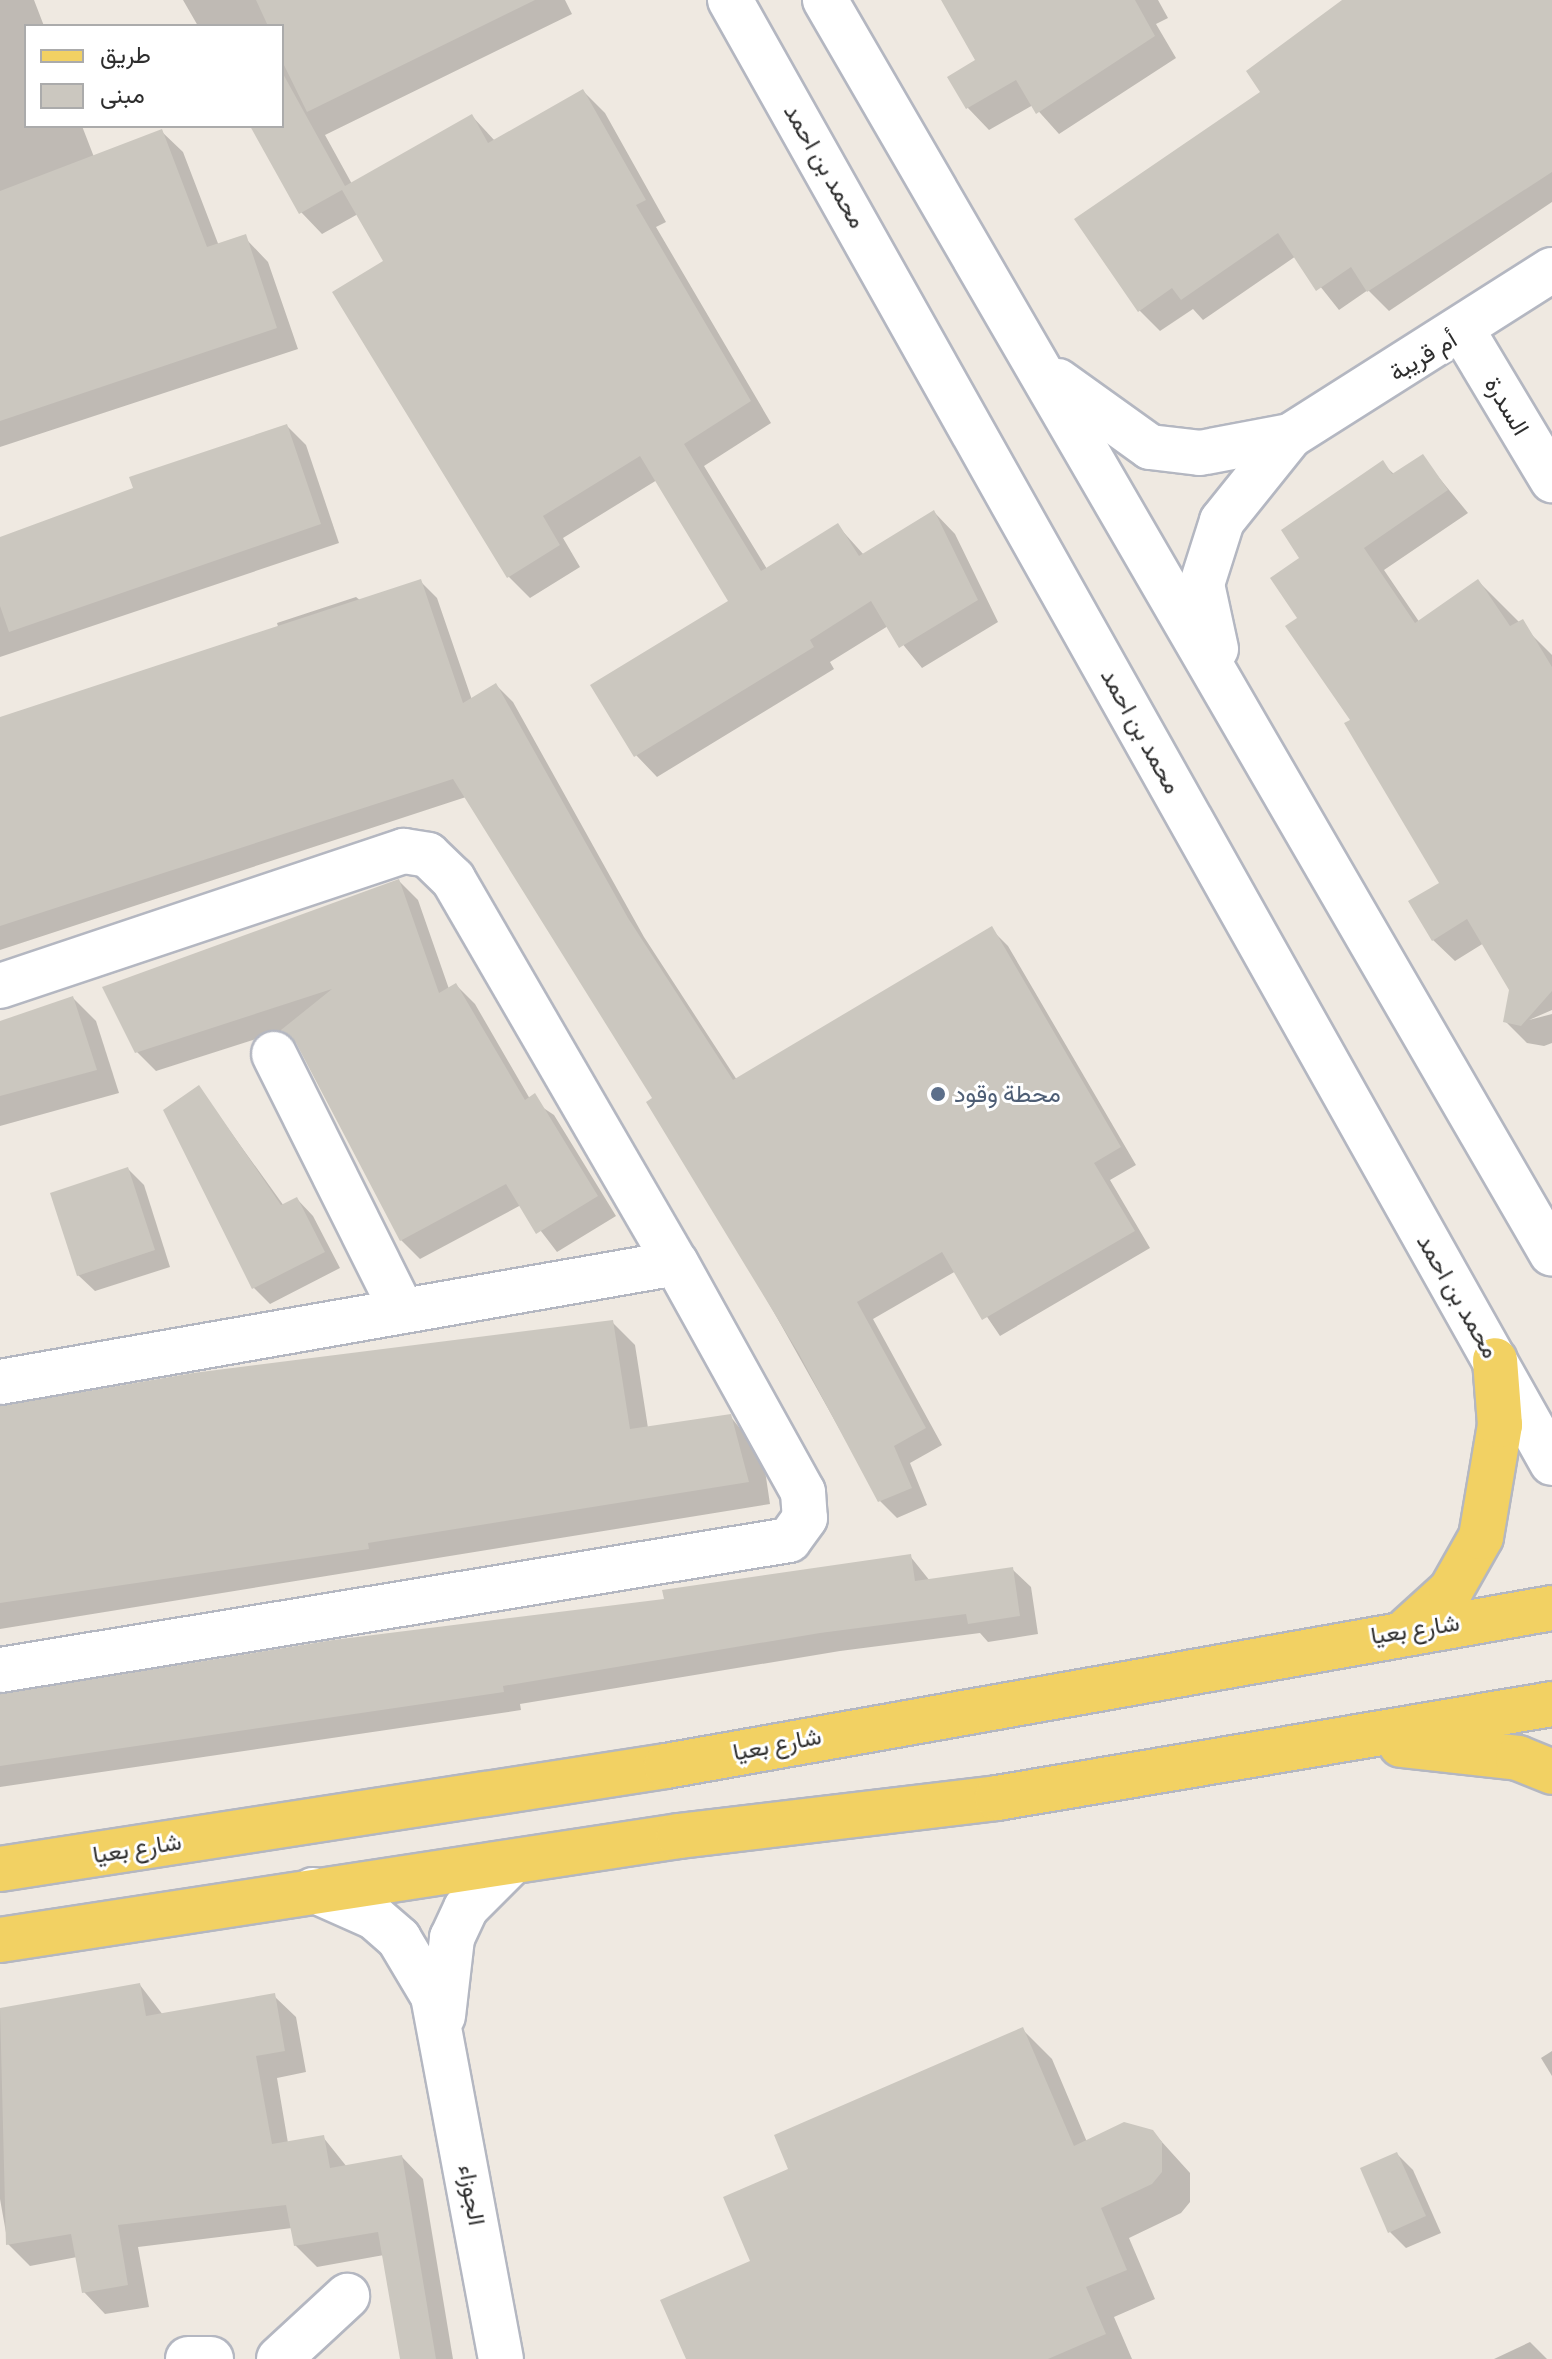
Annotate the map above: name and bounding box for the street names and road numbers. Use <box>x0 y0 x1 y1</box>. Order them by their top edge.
street label: محمد بن احمد <box>778 99 872 233</box>
street label: أم قريبة <box>1384 325 1462 387</box>
street label: السدرة <box>1478 372 1536 440</box>
street label: محمد بن احمد <box>1095 663 1187 799</box>
street label: محمد بن احمد <box>1411 1229 1505 1363</box>
street label: شارع بعيا <box>1369 1608 1461 1650</box>
street label: شارع بعيا <box>730 1721 824 1767</box>
street label: شارع بعيا <box>91 1827 183 1869</box>
street label: الجوزاء <box>452 2162 492 2228</box>

